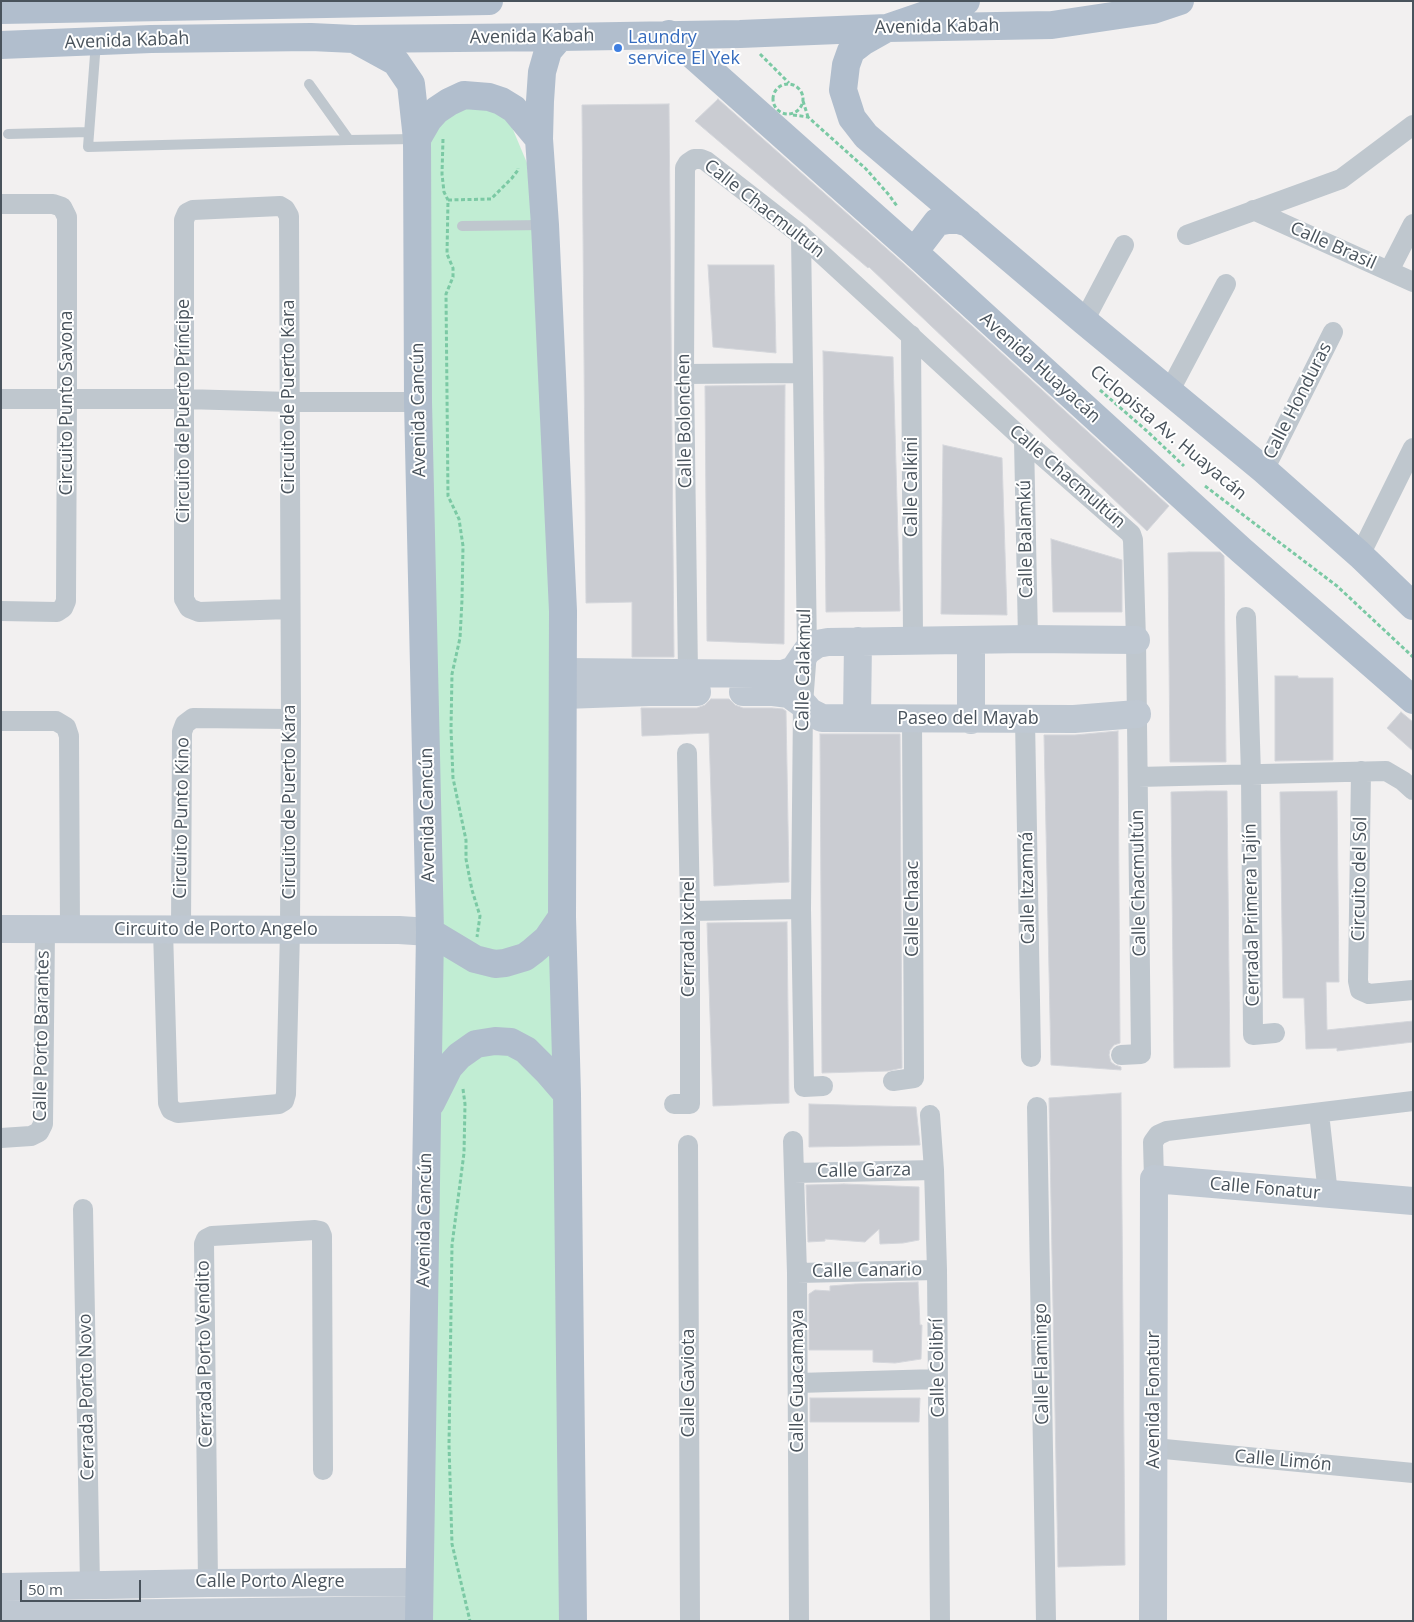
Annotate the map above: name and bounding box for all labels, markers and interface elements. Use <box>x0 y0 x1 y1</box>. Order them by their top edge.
street label: Avenida Kabah <box>874 15 1000 39</box>
street label: Avenida Kabah <box>469 25 595 49</box>
place label: Laundry service El Yek <box>628 27 740 70</box>
street label: Avenida Kabah <box>64 28 190 54</box>
marker: Laundry service El Yek <box>612 42 624 54</box>
street label: Calle Chacmultún <box>699 155 829 263</box>
street label: Calle Brasil <box>1287 217 1379 275</box>
street label: Circuito de Puerto Príncipe <box>173 299 195 523</box>
street label: Circuito de Puerto Kara <box>278 300 300 494</box>
street label: Avenida Huayacán <box>975 308 1105 428</box>
street label: Circuito Punto Savona <box>56 311 78 495</box>
street label: Calle Honduras <box>1259 339 1337 463</box>
street label: Avenida Cancún <box>407 342 431 478</box>
street label: Calle Bolonchen <box>673 353 697 489</box>
street label: Ciclopista Av. Huayacán <box>1085 361 1251 505</box>
street label: Calle Chacmultún <box>1004 421 1130 533</box>
street label: Calle Calkini <box>901 437 923 537</box>
street label: Calle Balamkú <box>1014 480 1038 598</box>
street label: Calle Calakmul <box>792 608 816 732</box>
street label: Circuito de Puerto Kara <box>279 705 301 899</box>
street label: Paseo del Mayab <box>897 708 1039 730</box>
street label: Circuito Punto Kino <box>170 737 194 899</box>
street label: Avenida Cancún <box>416 747 440 883</box>
street label: Calle Chacmultún <box>1127 809 1151 957</box>
street label: Circuito del Sol <box>1348 816 1372 942</box>
street label: Cerrada Primera Tajín <box>1240 823 1264 1007</box>
street label: Calle Itzamná <box>1016 831 1040 945</box>
street label: Calle Chaac <box>902 861 924 957</box>
street label: Cerrada Ixchel <box>678 877 700 997</box>
street label: Circuito de Porto Angelo <box>114 919 318 941</box>
street label: Calle Porto Barantes <box>30 950 54 1122</box>
street label: Avenida Cancún <box>413 1152 437 1288</box>
street label: Calle Garza <box>817 1159 911 1183</box>
street label: Calle Fonatur <box>1209 1173 1321 1205</box>
street label: Calle Canario <box>812 1259 922 1283</box>
street label: Cerrada Porto Vendito <box>193 1260 217 1448</box>
street label: Calle Flamingo <box>1030 1303 1054 1425</box>
street label: Calle Guacamaya <box>787 1309 809 1453</box>
street label: Cerrada Porto Novo <box>75 1313 99 1481</box>
street label: Calle Colibrí <box>926 1318 950 1418</box>
street label: Calle Gaviota <box>678 1328 700 1438</box>
street label: Avenida Fonatur <box>1143 1331 1165 1469</box>
street label: Calle Limón <box>1233 1446 1333 1476</box>
scale bar <box>22 1570 144 1602</box>
street label: Calle Porto Alegre <box>195 1571 345 1593</box>
text: 50 m <box>28 1579 63 1599</box>

